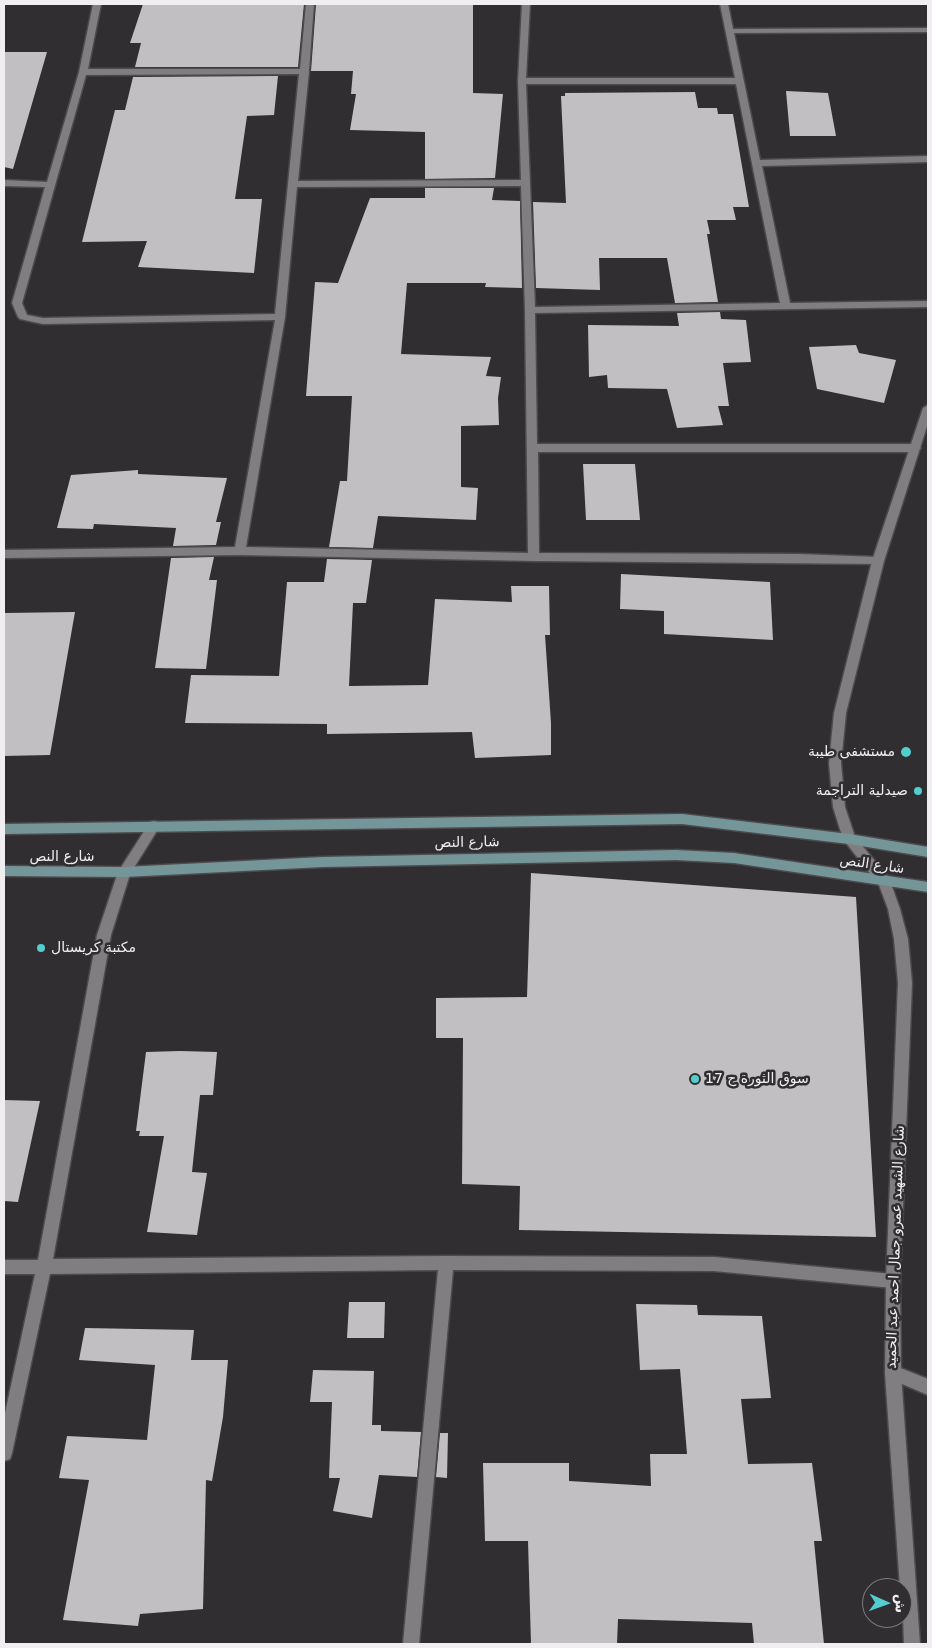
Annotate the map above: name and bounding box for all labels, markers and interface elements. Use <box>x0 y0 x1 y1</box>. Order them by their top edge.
place label: مستشفى طيبة <box>808 744 895 760</box>
marker: مستشفى طيبة <box>899 745 913 759</box>
place label: صيدلية التراجمة <box>816 783 908 799</box>
marker: صيدلية التراجمة <box>912 785 924 797</box>
street label: شارع النص <box>434 834 500 852</box>
street label: شارع النص <box>29 849 95 865</box>
street label: شارع النص <box>839 852 905 878</box>
place label: مكتبة كريستال <box>51 940 136 956</box>
marker: مكتبة كريستال <box>35 942 47 954</box>
place label: سوق الثورة ح 17 <box>705 1071 809 1087</box>
marker: سوق الثورة ح 17 <box>689 1073 701 1085</box>
street label: شارع الشهيد عمرو جمال احمد عبد الحميد <box>883 1125 909 1369</box>
north arrow <box>862 1578 912 1628</box>
text: ش <box>893 1594 909 1613</box>

